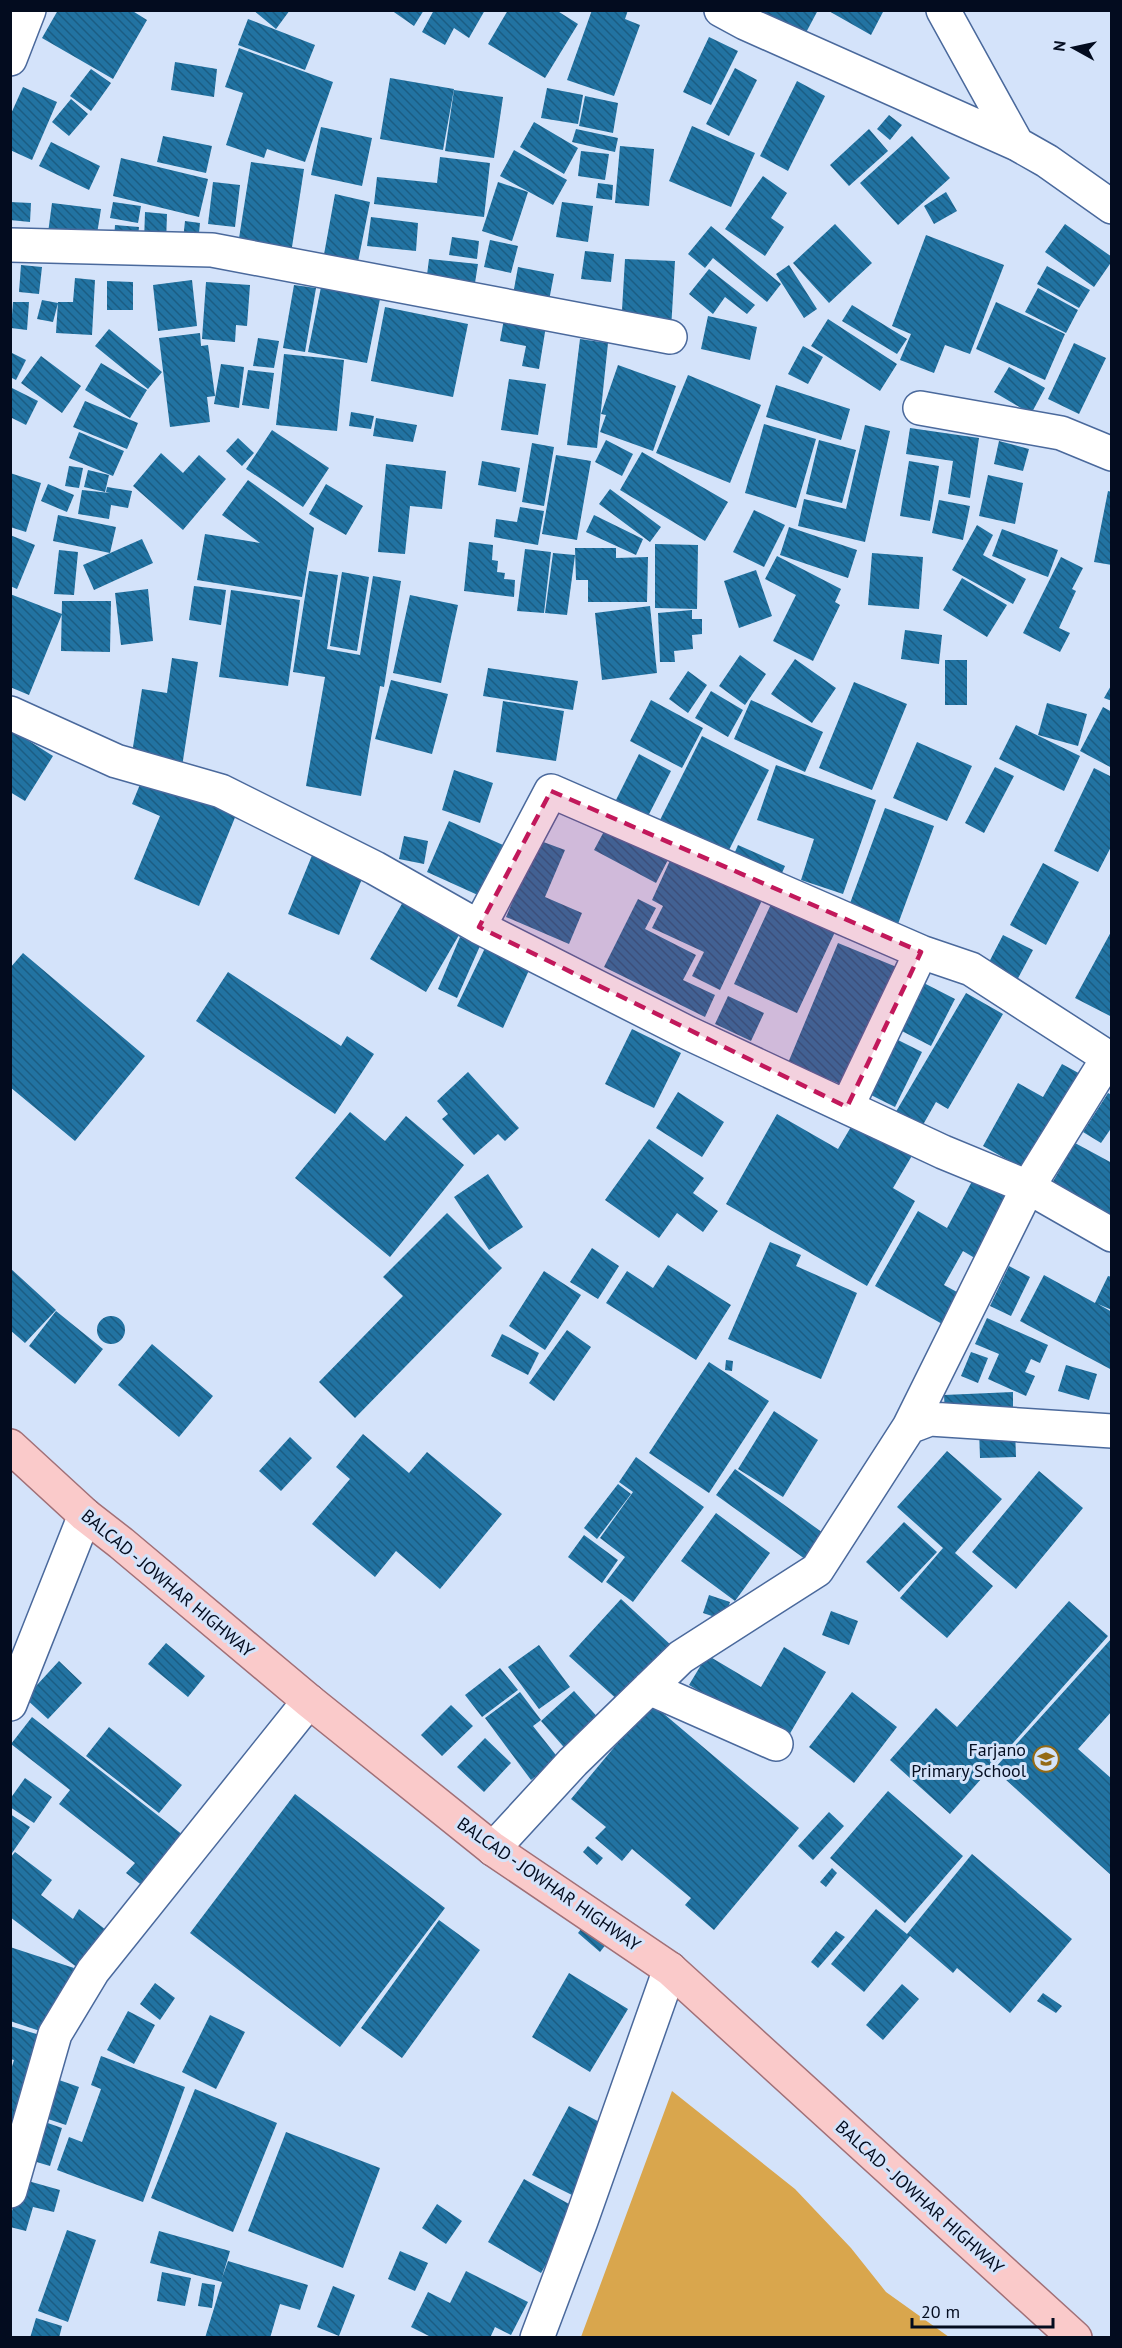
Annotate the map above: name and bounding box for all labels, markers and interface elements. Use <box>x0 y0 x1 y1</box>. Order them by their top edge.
north arrow <box>1044 18 1104 78</box>
text: N <box>1049 39 1070 53</box>
street label: BALCAD - JOWHAR HIGHWAY <box>77 1504 259 1662</box>
place label: Farjano Primary School <box>911 1738 1027 1782</box>
school or university icon: Farjano Primary School <box>1031 1744 1061 1774</box>
street label: BALCAD - JOWHAR HIGHWAY <box>453 1812 645 1956</box>
street label: BALCAD - JOWHAR HIGHWAY <box>831 2115 1009 2279</box>
scale bar <box>912 2291 1053 2329</box>
text: 20 m <box>921 2300 960 2323</box>

